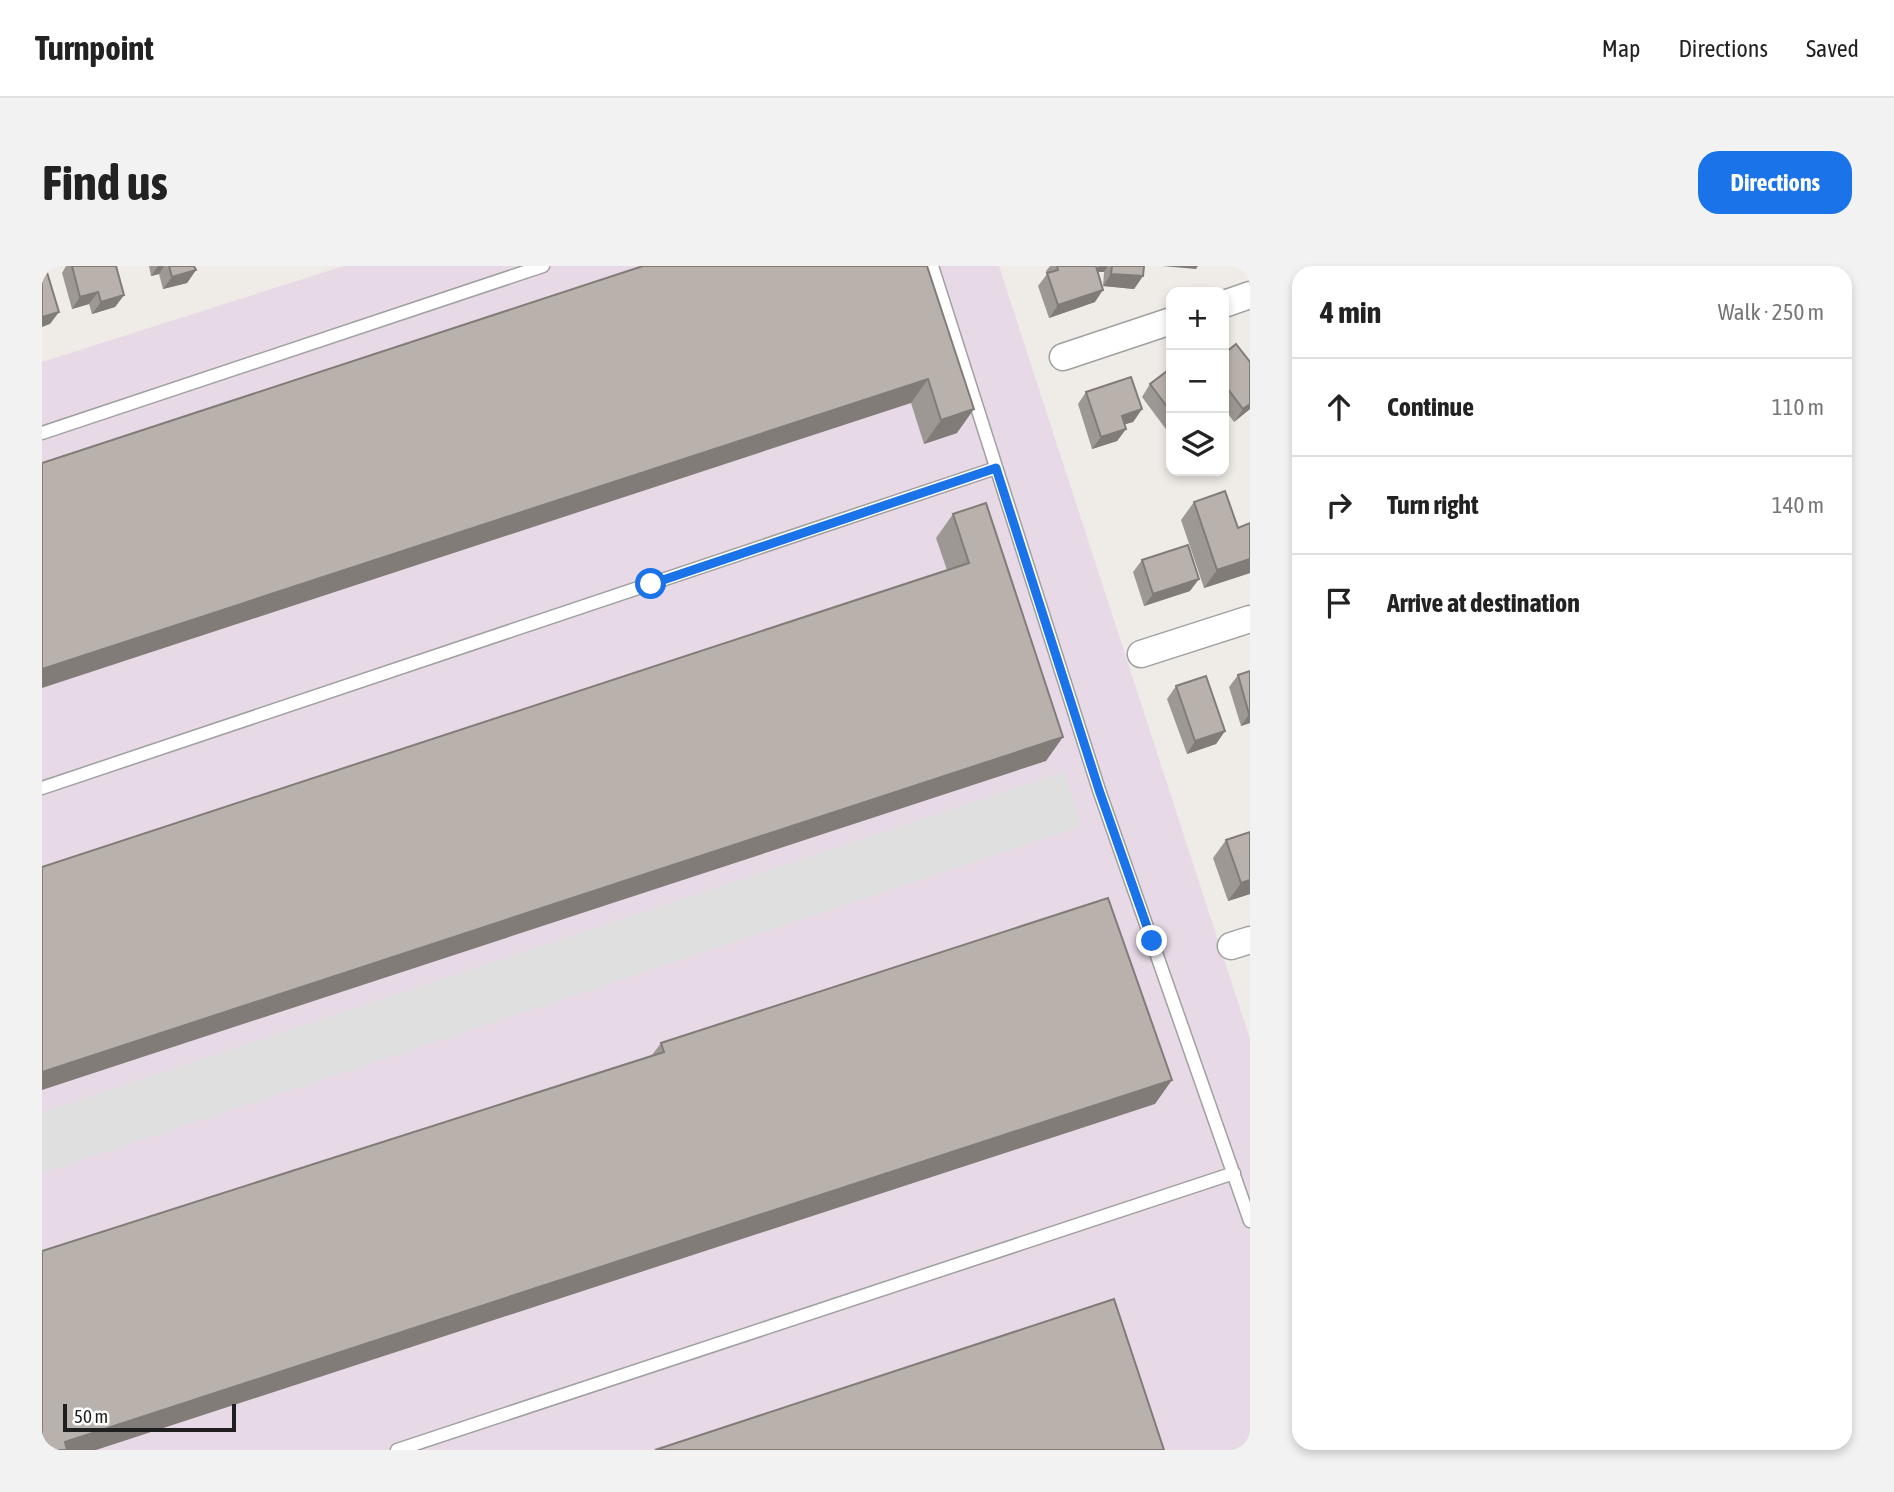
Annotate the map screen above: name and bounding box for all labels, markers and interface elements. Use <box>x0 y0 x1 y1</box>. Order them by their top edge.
text: Turnpoint <box>35 29 154 67</box>
text: Map <box>1602 35 1640 62</box>
text: Directions <box>1678 35 1768 62</box>
text: Saved <box>1806 35 1859 62</box>
button: Directions <box>1698 151 1852 214</box>
text: Find us <box>42 154 168 210</box>
map controls <box>1166 287 1229 476</box>
button: + <box>1166 287 1229 350</box>
text: 4 min <box>1320 295 1381 329</box>
text: Walk · 250 m <box>1718 299 1824 325</box>
button: − <box>1166 350 1229 413</box>
icon: ahead <box>1320 388 1358 426</box>
text: Continue <box>1387 392 1474 422</box>
text: 110 m <box>1772 394 1824 420</box>
button: layers <box>1166 413 1229 476</box>
icon: right <box>1320 486 1358 524</box>
text: Turn right <box>1387 490 1478 520</box>
text: 140 m <box>1772 492 1824 518</box>
route start <box>635 568 666 599</box>
icon: arrive <box>1320 584 1358 622</box>
text: Arrive at destination <box>1387 588 1580 618</box>
route end <box>1136 925 1167 956</box>
scale bar <box>63 1401 236 1433</box>
text: 50 m <box>74 1405 108 1427</box>

